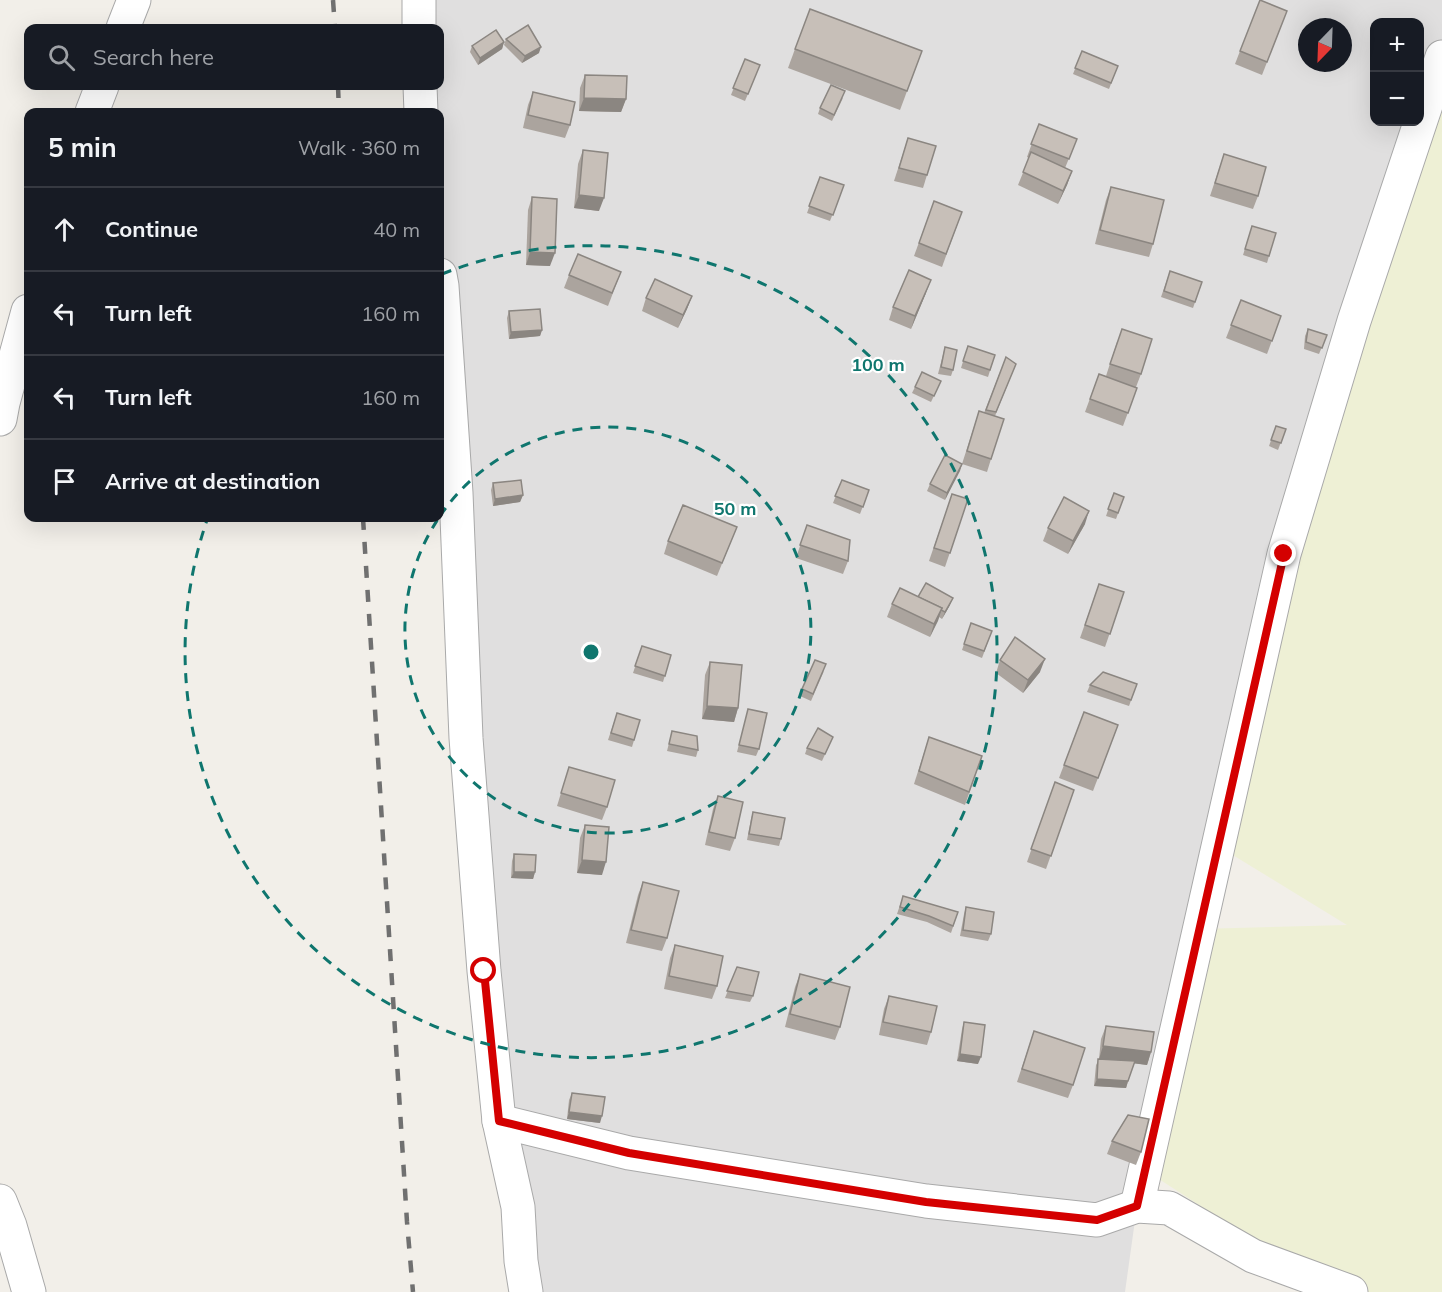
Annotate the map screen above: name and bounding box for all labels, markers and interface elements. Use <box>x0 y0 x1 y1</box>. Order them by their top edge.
north arrow <box>1298 18 1352 72</box>
map controls <box>1370 18 1424 126</box>
button: + <box>1370 18 1424 72</box>
search box <box>24 24 444 90</box>
icon: search <box>45 41 78 74</box>
text: Search here <box>93 43 214 71</box>
button: − <box>1370 72 1424 126</box>
text: 5 min <box>48 131 117 164</box>
text: Walk · 360 m <box>298 135 420 160</box>
icon: ahead <box>48 213 81 246</box>
text: Continue <box>105 215 198 243</box>
text: 40 m <box>373 217 420 242</box>
icon: left <box>48 297 81 330</box>
text: Turn left <box>105 299 192 327</box>
text: 160 m <box>361 301 420 326</box>
text: 100 m <box>851 353 905 376</box>
icon: left <box>48 381 81 414</box>
text: Turn left <box>105 383 192 411</box>
text: 160 m <box>361 385 420 410</box>
icon: arrive <box>48 465 81 498</box>
text: Arrive at destination <box>105 467 320 495</box>
text: 50 m <box>714 497 756 520</box>
route end <box>1270 540 1296 566</box>
centre of rings <box>581 642 601 662</box>
route start <box>470 957 496 983</box>

